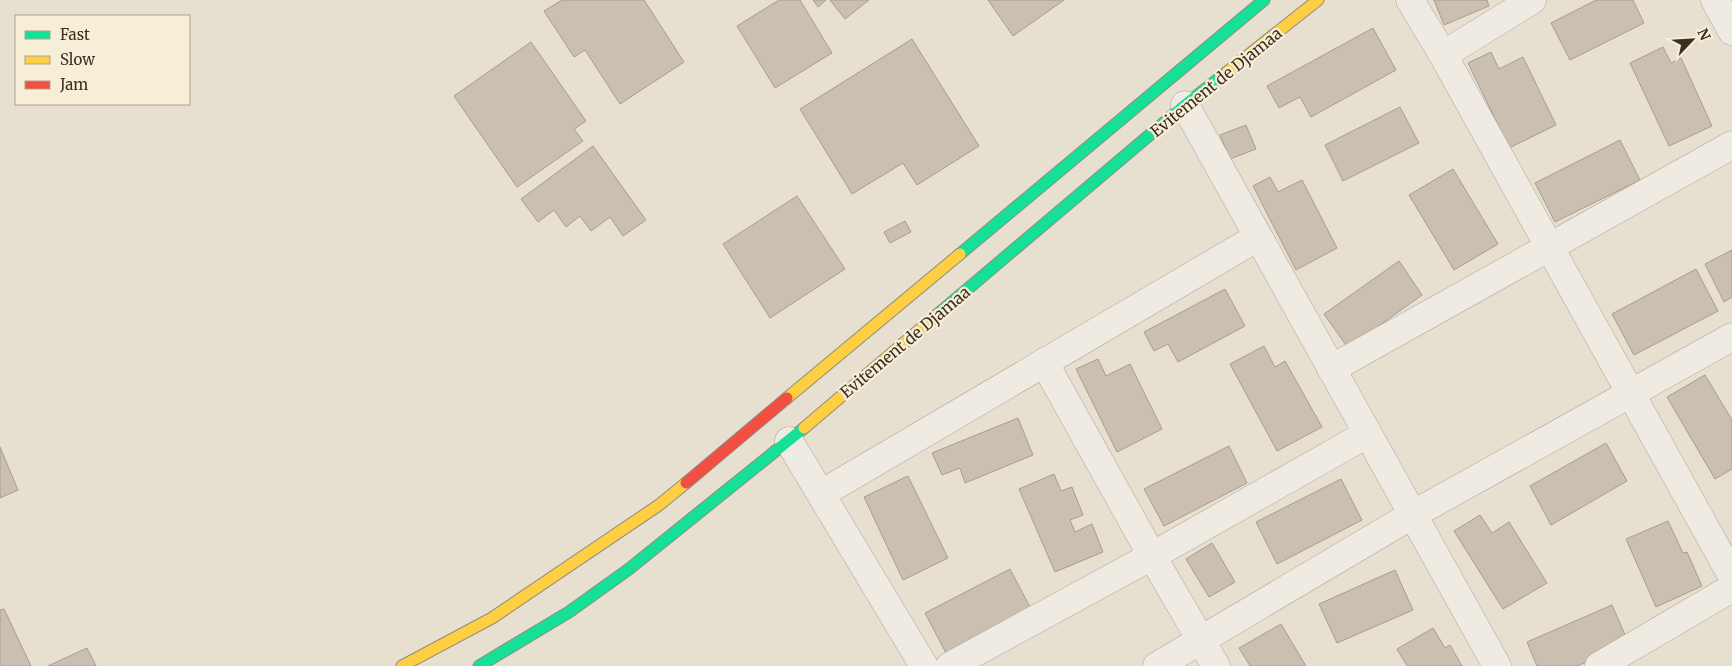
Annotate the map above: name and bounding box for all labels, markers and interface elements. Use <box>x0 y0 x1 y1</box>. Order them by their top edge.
legend <box>15 15 190 105</box>
north arrow <box>1667 15 1717 65</box>
street label: Evitement de Djamaa <box>1146 23 1286 141</box>
text: Fast <box>60 25 90 44</box>
text: N <box>1693 26 1714 43</box>
text: Slow <box>60 50 95 69</box>
text: Jam <box>59 75 88 94</box>
street label: Evitement de Djamaa <box>836 282 974 402</box>

